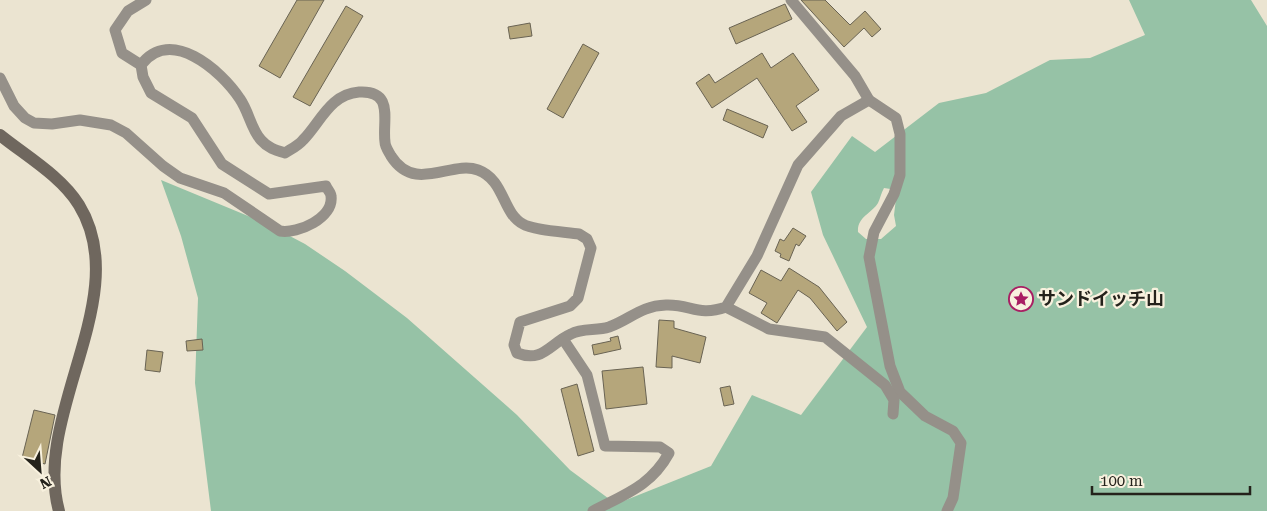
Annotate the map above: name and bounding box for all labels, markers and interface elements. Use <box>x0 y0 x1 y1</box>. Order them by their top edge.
place icon: サンドイッチ山 <box>1008 286 1034 312</box>
place label: サンドイッチ山 <box>1038 288 1164 309</box>
north arrow <box>15 446 65 496</box>
scale bar <box>1092 464 1250 496</box>
text: 100 m <box>1100 472 1143 490</box>
text: N <box>37 473 54 492</box>

